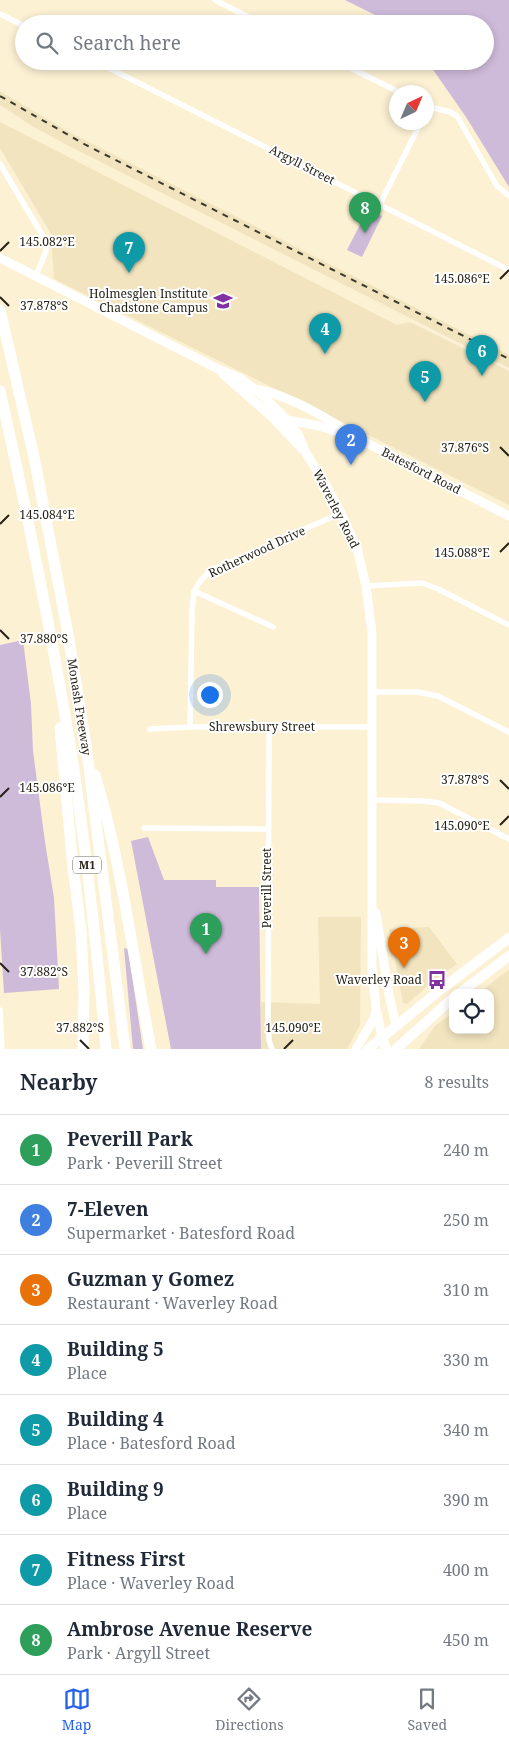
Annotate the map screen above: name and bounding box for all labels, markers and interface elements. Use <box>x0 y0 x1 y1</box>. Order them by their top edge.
search box <box>15 15 494 70</box>
icon: search <box>33 29 61 57</box>
text: Search here <box>73 30 181 56</box>
north arrow <box>389 85 434 130</box>
street label: Argyll Street <box>267 141 338 188</box>
pin: 8 <box>349 192 381 233</box>
pin: 7 <box>113 232 145 273</box>
text: 145.082°E <box>19 233 75 250</box>
text: 145.086°E <box>434 270 490 287</box>
place label: Holmesglen Institute Chadstone Campus <box>89 285 208 316</box>
school or university icon: Holmesglen Institute Chadstone Campus <box>212 290 234 312</box>
text: 37.878°S <box>20 297 68 314</box>
pin: 4 <box>309 313 341 354</box>
pin: 6 <box>466 335 498 376</box>
pin: 5 <box>409 361 441 402</box>
pin: 2 <box>335 424 367 465</box>
text: 37.876°S <box>441 439 489 456</box>
street label: Batesford Road <box>379 443 464 498</box>
street label: Waverley Road <box>309 466 364 552</box>
text: 145.084°E <box>19 506 75 523</box>
street label: Rotherwood Drive <box>206 522 308 581</box>
text: 145.088°E <box>434 544 490 561</box>
text: 37.880°S <box>20 630 68 647</box>
street label: Monash Freeway <box>63 657 96 757</box>
your location <box>197 682 223 708</box>
street label: Shrewsbury Street <box>209 718 315 735</box>
text: 37.878°S <box>441 771 489 788</box>
text: 145.086°E <box>19 779 75 796</box>
text: 145.090°E <box>434 817 490 834</box>
street label: Peverill Street <box>258 848 275 928</box>
road number: M1 <box>73 856 101 874</box>
pin: 1 <box>190 913 222 954</box>
pin: 3 <box>388 927 420 968</box>
text: 37.882°S <box>20 963 68 980</box>
bus stop icon: Waverley Road <box>426 969 448 991</box>
place label: Waverley Road <box>336 971 423 988</box>
map controls <box>449 989 494 1034</box>
button: locate <box>449 989 494 1034</box>
text: 37.882°S <box>56 1019 104 1036</box>
text: 145.090°E <box>265 1019 321 1036</box>
text: Nearby <box>20 1068 98 1096</box>
text: 8 results <box>425 1071 489 1093</box>
text: Peverill Park <box>67 1126 193 1152</box>
text: 1 <box>31 1139 41 1161</box>
text: 240 m <box>443 1139 489 1161</box>
text: Park · Peverill Street <box>67 1152 222 1174</box>
text: 7-Eleven <box>67 1196 149 1222</box>
text: 2 <box>31 1209 41 1231</box>
text: 250 m <box>443 1209 489 1231</box>
text: Supermarket · Batesford Road <box>67 1222 295 1244</box>
text: Guzman y Gomez <box>67 1266 234 1292</box>
text: 3 <box>31 1279 41 1301</box>
text: 310 m <box>443 1279 489 1301</box>
text: Restaurant · Waverley Road <box>67 1292 278 1314</box>
text: Building 5 <box>67 1336 164 1362</box>
text: 4 <box>31 1349 41 1371</box>
text: 330 m <box>443 1349 489 1371</box>
text: Place <box>67 1362 107 1384</box>
text: Building 4 <box>67 1406 164 1432</box>
text: 5 <box>31 1419 41 1441</box>
text: 340 m <box>443 1419 489 1441</box>
text: Place · Batesford Road <box>67 1432 235 1454</box>
text: Building 9 <box>67 1476 164 1502</box>
text: 6 <box>31 1489 41 1511</box>
text: 390 m <box>443 1489 489 1511</box>
text: Place <box>67 1502 107 1524</box>
text: Fitness First <box>67 1546 185 1572</box>
text: 7 <box>31 1559 41 1581</box>
text: 400 m <box>443 1559 489 1581</box>
text: Place · Waverley Road <box>67 1572 235 1594</box>
text: Ambrose Avenue Reserve <box>67 1616 312 1642</box>
text: 8 <box>31 1629 41 1651</box>
text: 450 m <box>443 1629 489 1651</box>
text: Park · Argyll Street <box>67 1642 210 1664</box>
tab: Map <box>62 1685 91 1734</box>
tab: Directions <box>215 1685 284 1734</box>
tab: Saved <box>407 1685 447 1734</box>

